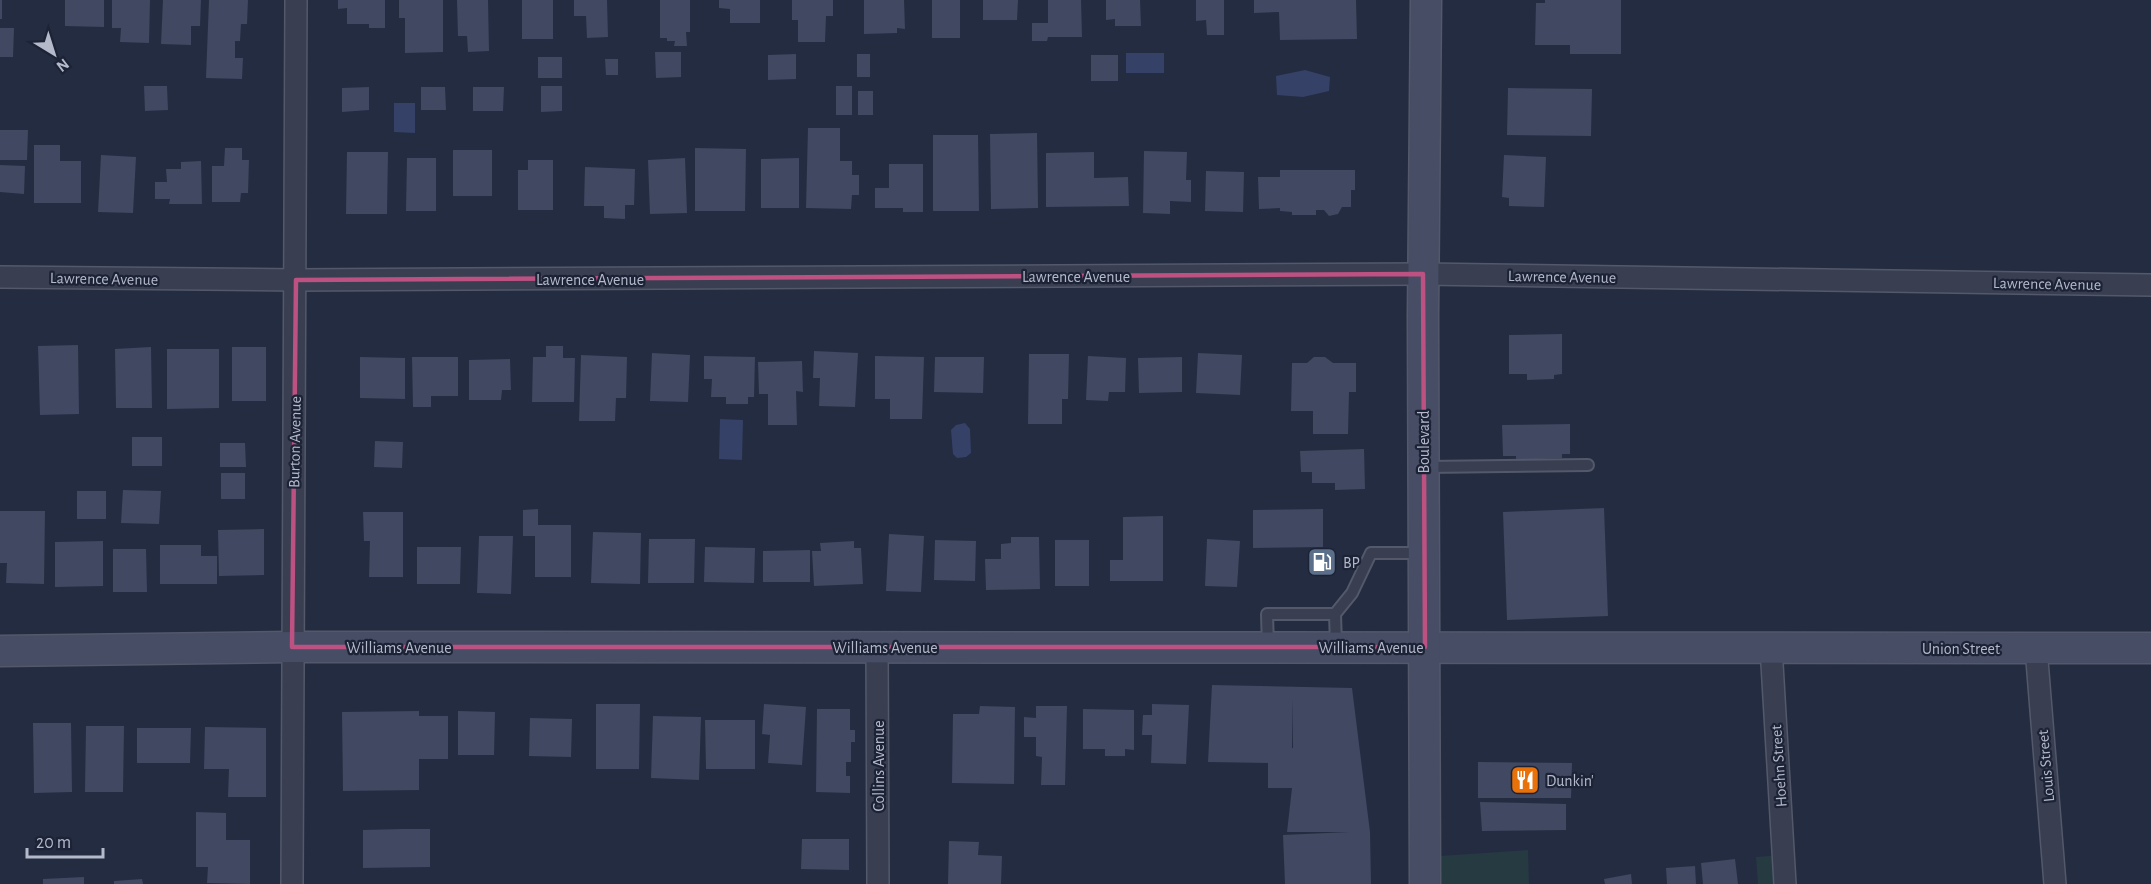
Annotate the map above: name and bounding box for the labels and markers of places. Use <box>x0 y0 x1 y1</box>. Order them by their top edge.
fuel station icon: BP <box>1306 546 1338 578</box>
place label: BP <box>1343 555 1360 571</box>
restaurant icon: Dunkin' <box>1509 764 1541 796</box>
place label: Dunkin' <box>1546 773 1594 789</box>

